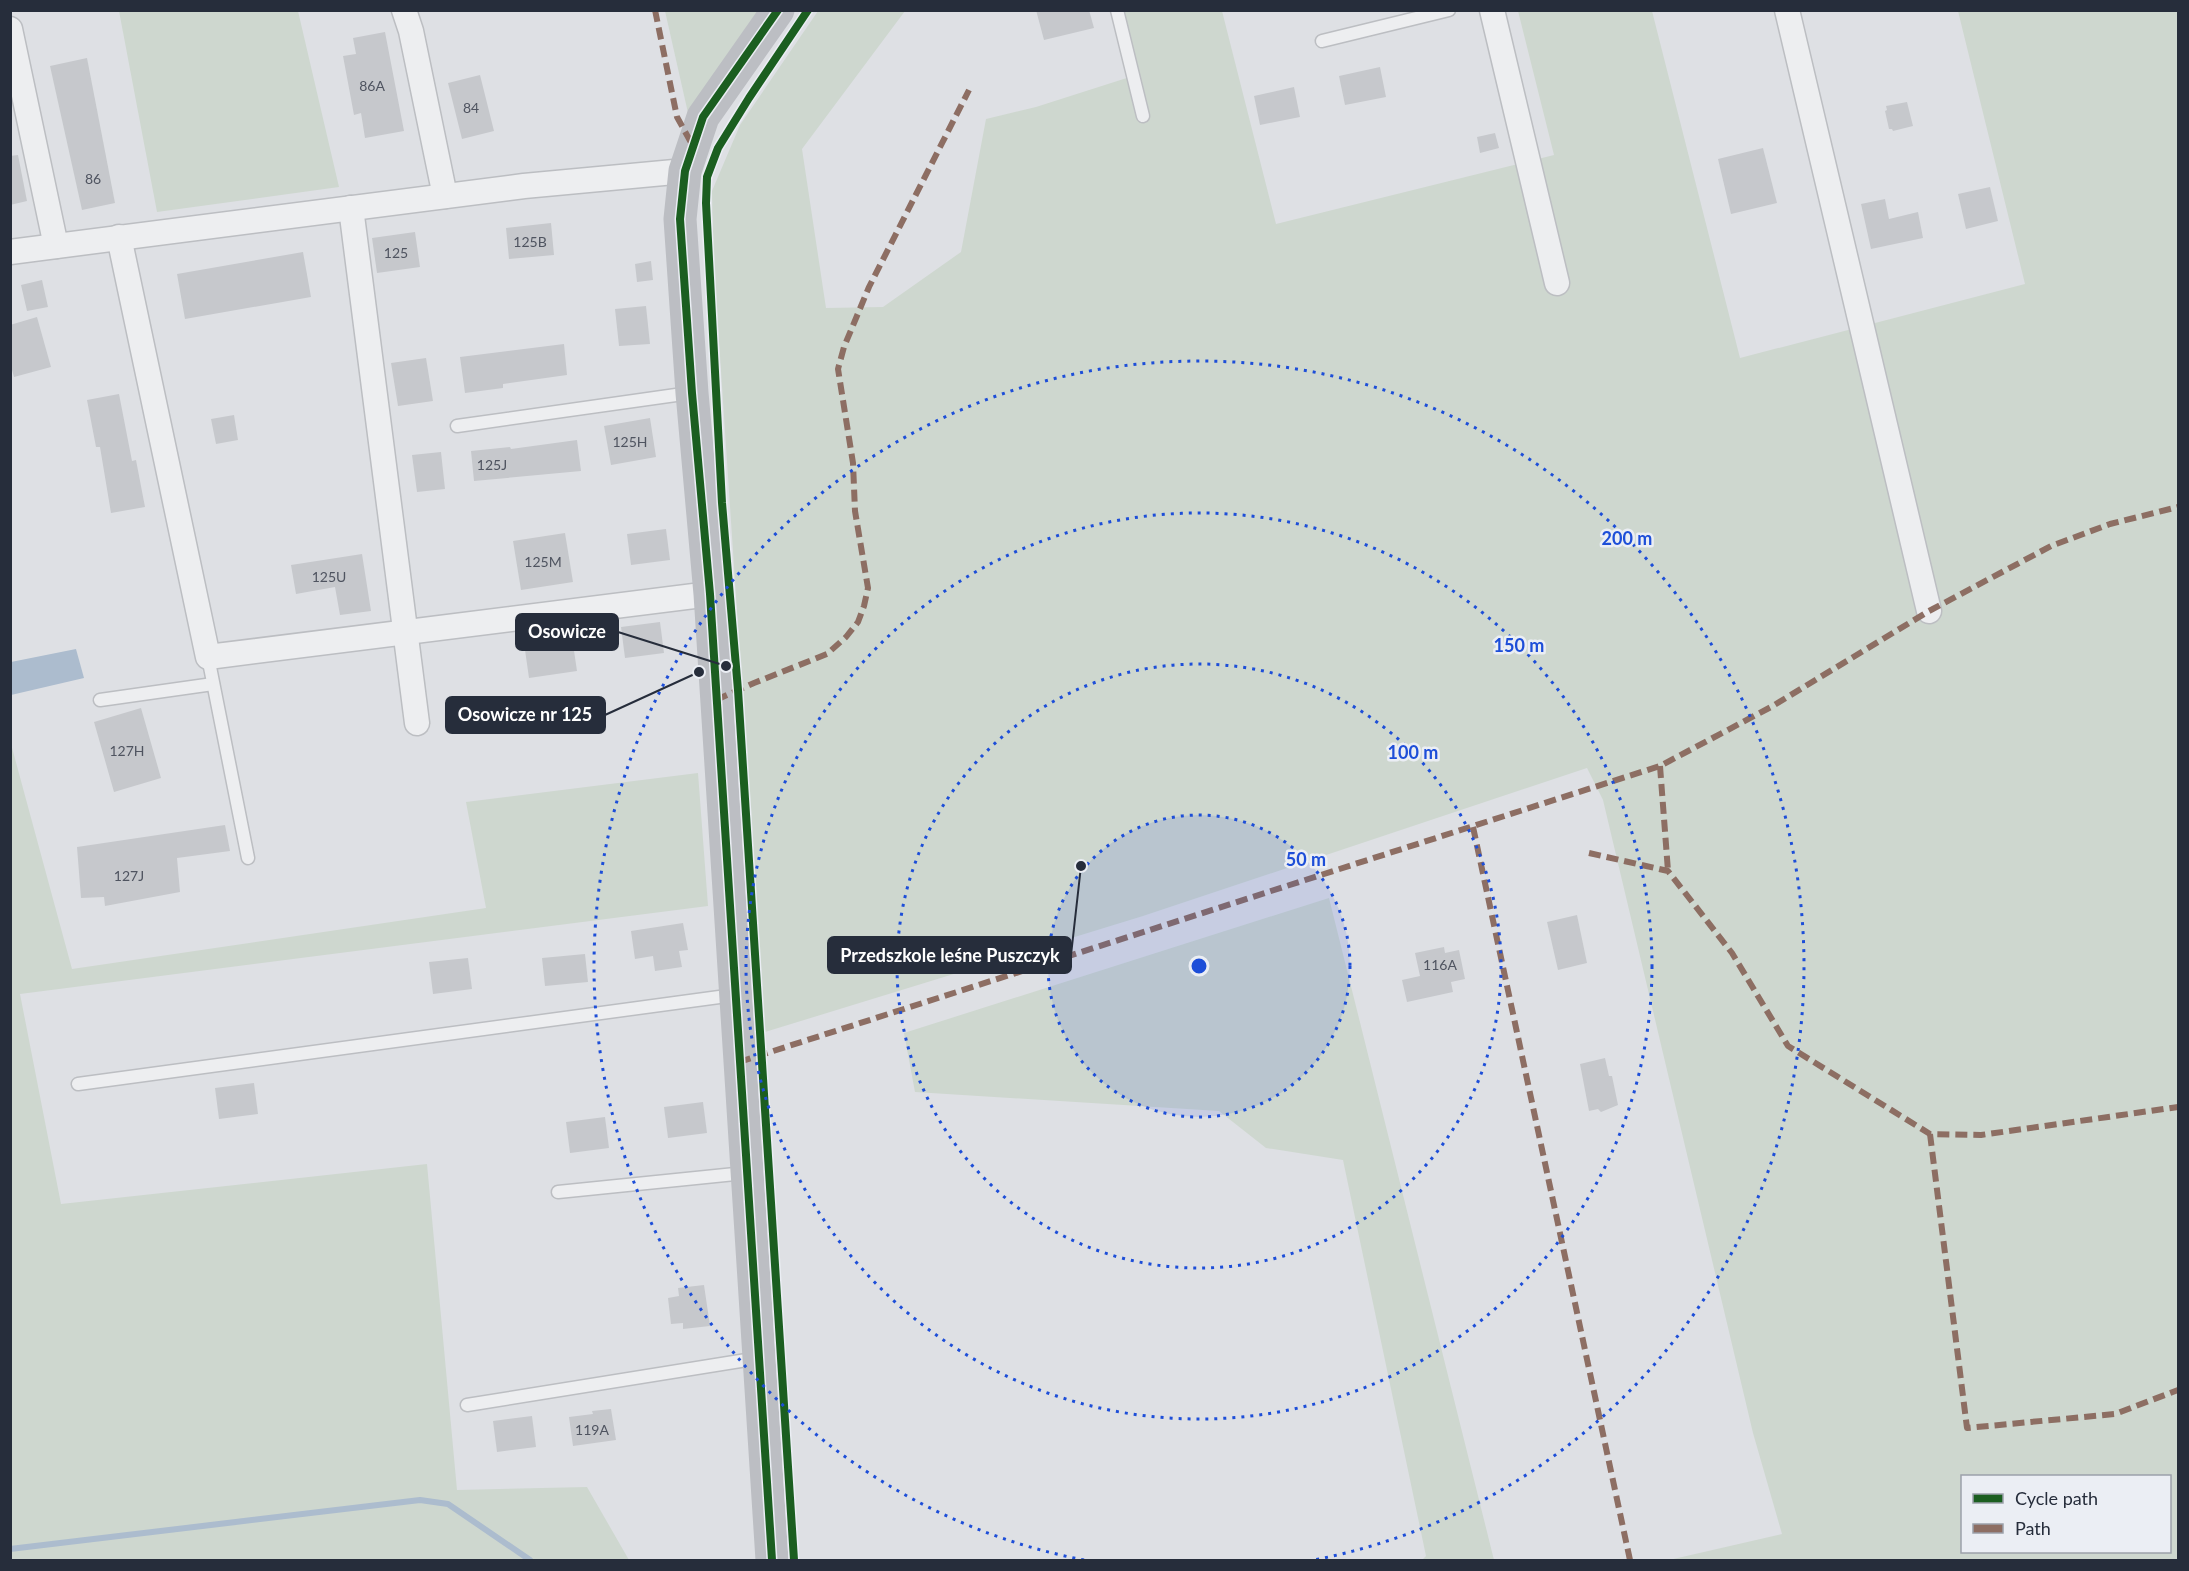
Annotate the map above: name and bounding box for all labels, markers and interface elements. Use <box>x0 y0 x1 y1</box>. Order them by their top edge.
house number: 86A <box>359 77 385 94</box>
house number: 84 <box>463 99 479 116</box>
house number: 86 <box>85 170 101 187</box>
house number: 125B <box>513 233 547 250</box>
house number: 125 <box>384 244 408 261</box>
house number: 125H <box>612 433 648 450</box>
house number: 125J <box>477 456 507 473</box>
text: 200 m <box>1602 527 1652 549</box>
house number: 125M <box>524 553 562 570</box>
house number: 125U <box>312 568 346 585</box>
callout: Osowicze <box>516 614 618 650</box>
text: Osowicze <box>528 620 606 642</box>
text: 150 m <box>1494 634 1544 656</box>
callout: Osowicze nr 125 <box>446 697 605 733</box>
text: Osowicze nr 125 <box>458 703 592 725</box>
text: 100 m <box>1388 741 1438 763</box>
house number: 127H <box>109 742 145 759</box>
text: 50 m <box>1286 848 1326 870</box>
house number: 127J <box>114 867 144 884</box>
callout: Przedszkole leśne Puszczyk <box>828 937 1071 973</box>
text: Przedszkole leśne Puszczyk <box>840 944 1060 966</box>
centre of rings <box>1189 956 1209 976</box>
house number: 116A <box>1423 956 1457 973</box>
house number: 119A <box>575 1421 609 1438</box>
legend <box>1961 1475 2171 1553</box>
text: Cycle path <box>2015 1487 2098 1509</box>
text: Path <box>2015 1517 2051 1539</box>

